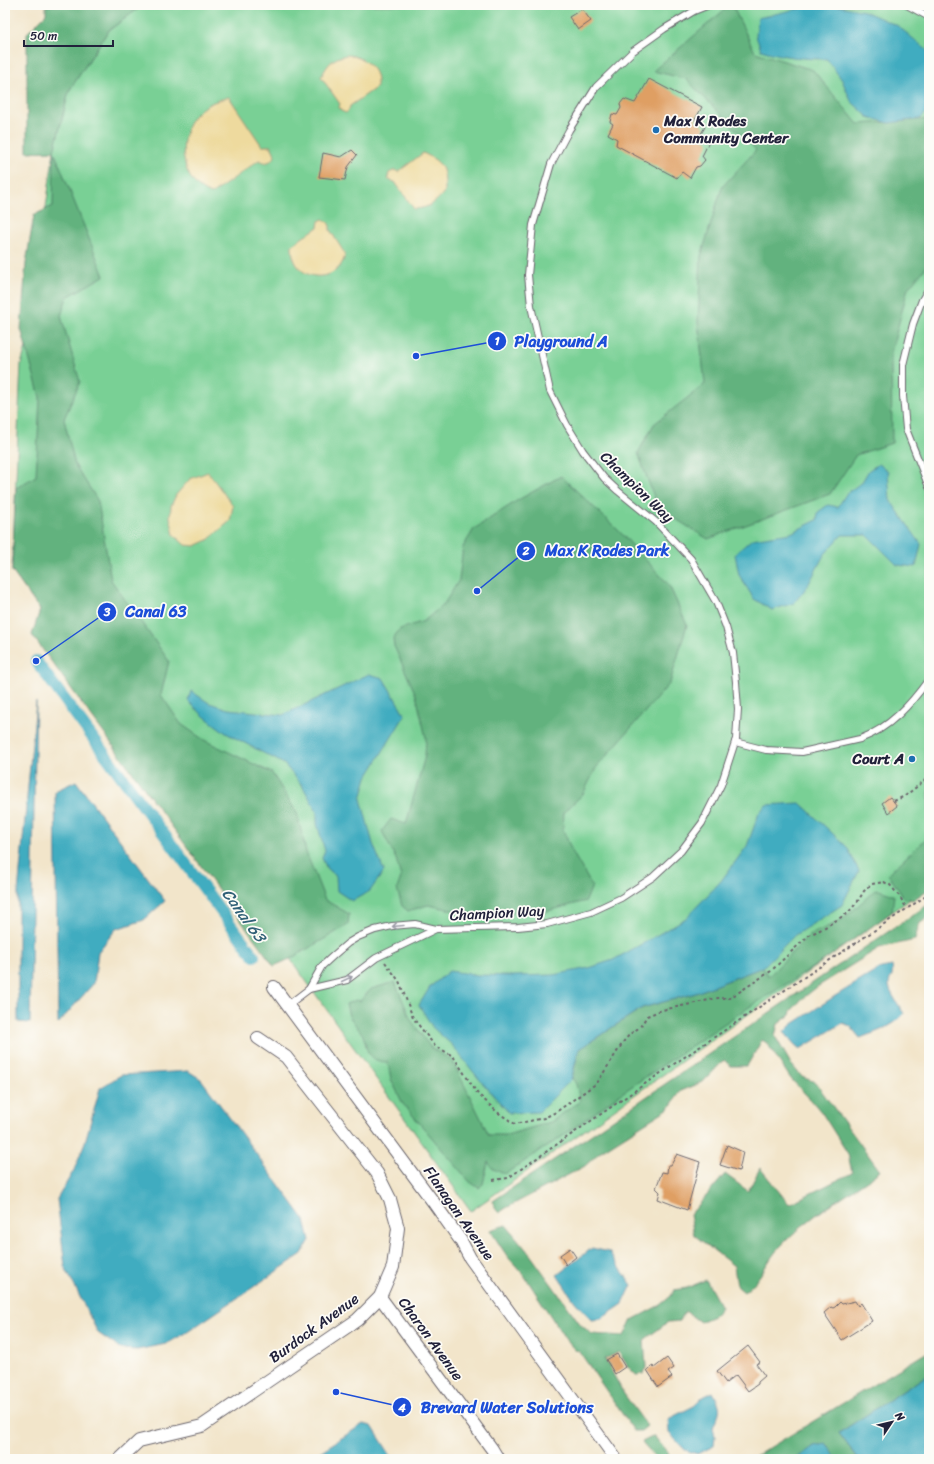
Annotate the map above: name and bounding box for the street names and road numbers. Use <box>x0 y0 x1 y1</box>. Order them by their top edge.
street label: Champion Way <box>594 445 680 529</box>
street label: Champion Way <box>449 898 545 928</box>
street label: Flanagan Avenue <box>417 1160 501 1266</box>
street label: Burdock Avenue <box>263 1286 365 1370</box>
street label: Charon Avenue <box>392 1292 471 1387</box>

